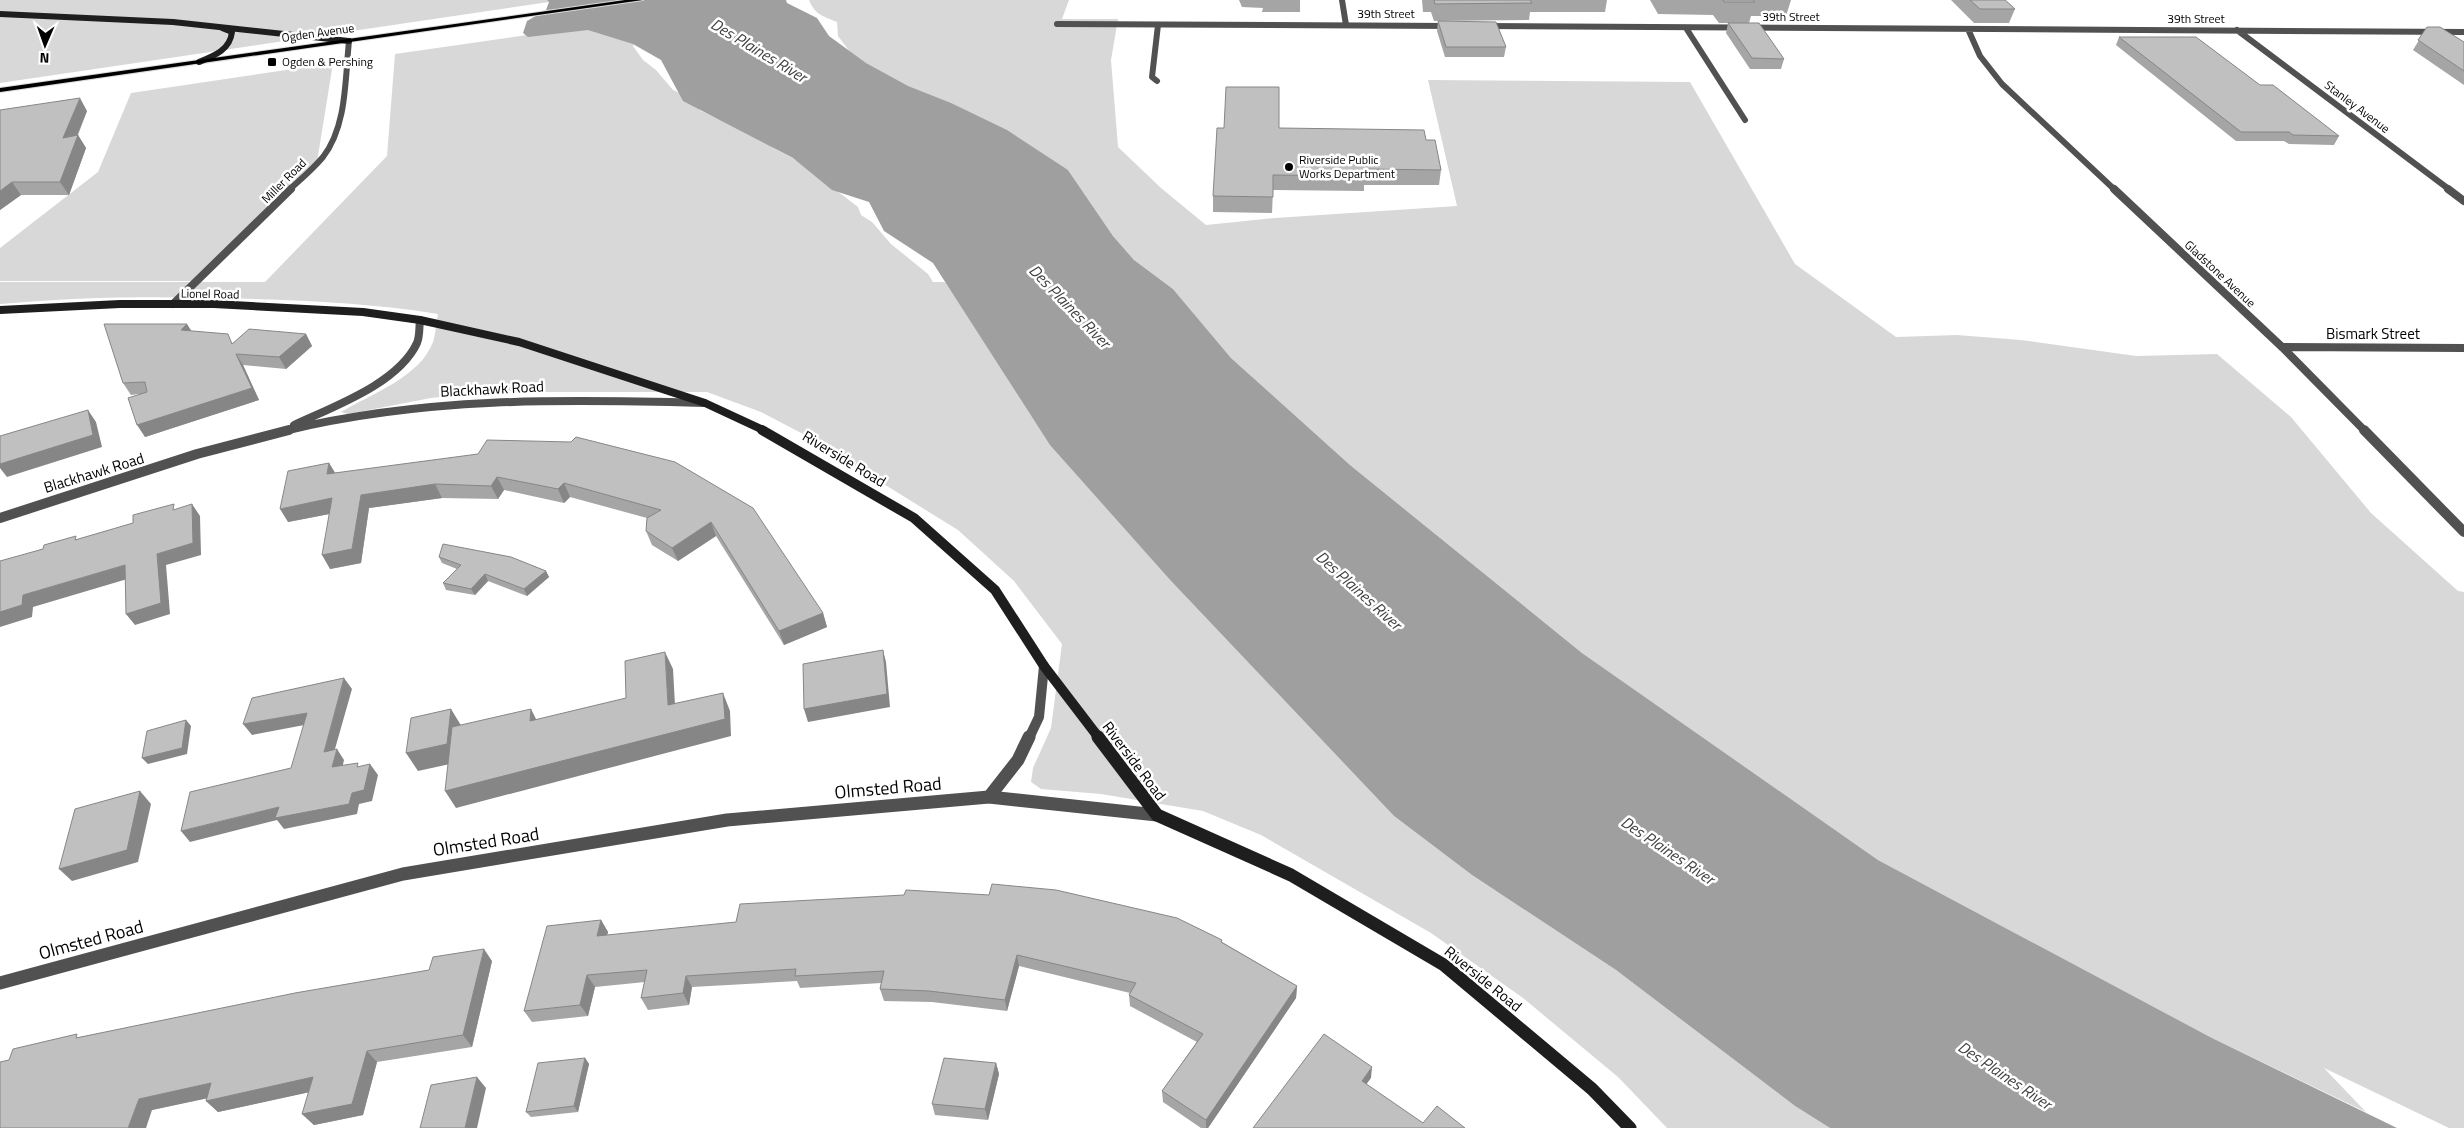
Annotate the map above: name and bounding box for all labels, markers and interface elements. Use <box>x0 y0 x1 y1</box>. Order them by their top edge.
street label: 39th Street <box>1357 4 1416 23</box>
street label: 39th Street <box>1762 7 1821 26</box>
street label: 39th Street <box>2167 9 2226 28</box>
water label: Des Plaines River <box>706 12 813 89</box>
street label: Ogden Avenue <box>280 18 355 47</box>
north arrow <box>20 20 70 70</box>
text: N <box>39 48 50 69</box>
place label: Ogden & Pershing <box>282 52 373 71</box>
marker: Ogden & Pershing <box>266 56 278 68</box>
street label: Stanley Avenue <box>2321 76 2394 138</box>
place label: Riverside Public Works Department <box>1299 150 1396 183</box>
street label: Miller Road <box>257 154 311 208</box>
marker: Riverside Public Works Department <box>1283 161 1295 173</box>
street label: Gladstone Avenue <box>2180 236 2260 312</box>
water label: Des Plaines River <box>1024 259 1118 355</box>
street label: Lionel Road <box>181 283 239 304</box>
street label: Bismark Street <box>2326 322 2421 345</box>
street label: Blackhawk Road <box>439 374 544 403</box>
street label: Riverside Road <box>798 425 890 493</box>
street label: Blackhawk Road <box>41 446 147 499</box>
water label: Des Plaines River <box>1311 545 1409 637</box>
street label: Riverside Road <box>1097 716 1172 805</box>
street label: Olmsted Road <box>833 769 943 806</box>
water label: Des Plaines River <box>1616 810 1721 891</box>
street label: Olmsted Road <box>431 820 541 863</box>
street label: Olmsted Road <box>36 913 146 966</box>
street label: Riverside Road <box>1440 940 1527 1017</box>
water label: Des Plaines River <box>1953 1035 2058 1116</box>

